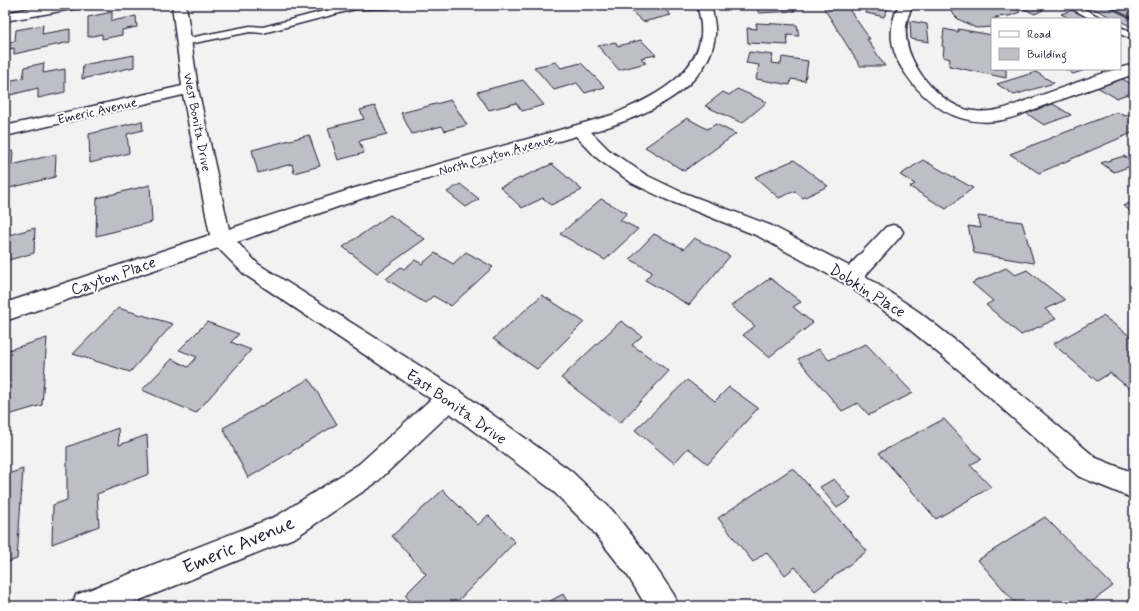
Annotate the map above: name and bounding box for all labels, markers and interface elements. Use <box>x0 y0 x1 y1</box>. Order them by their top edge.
legend <box>991 18 1121 70</box>
text: Road <box>1027 27 1051 43</box>
text: Building <box>1027 47 1067 64</box>
street label: West Bonita Drive <box>179 72 214 173</box>
street label: Emeric Avenue <box>56 94 139 129</box>
street label: North Cayton Avenue <box>437 131 556 180</box>
street label: Cayton Place <box>68 252 159 301</box>
street label: Dobkin Place <box>825 260 909 323</box>
street label: East Bonita Drive <box>402 365 511 450</box>
street label: Emeric Avenue <box>179 511 298 580</box>

